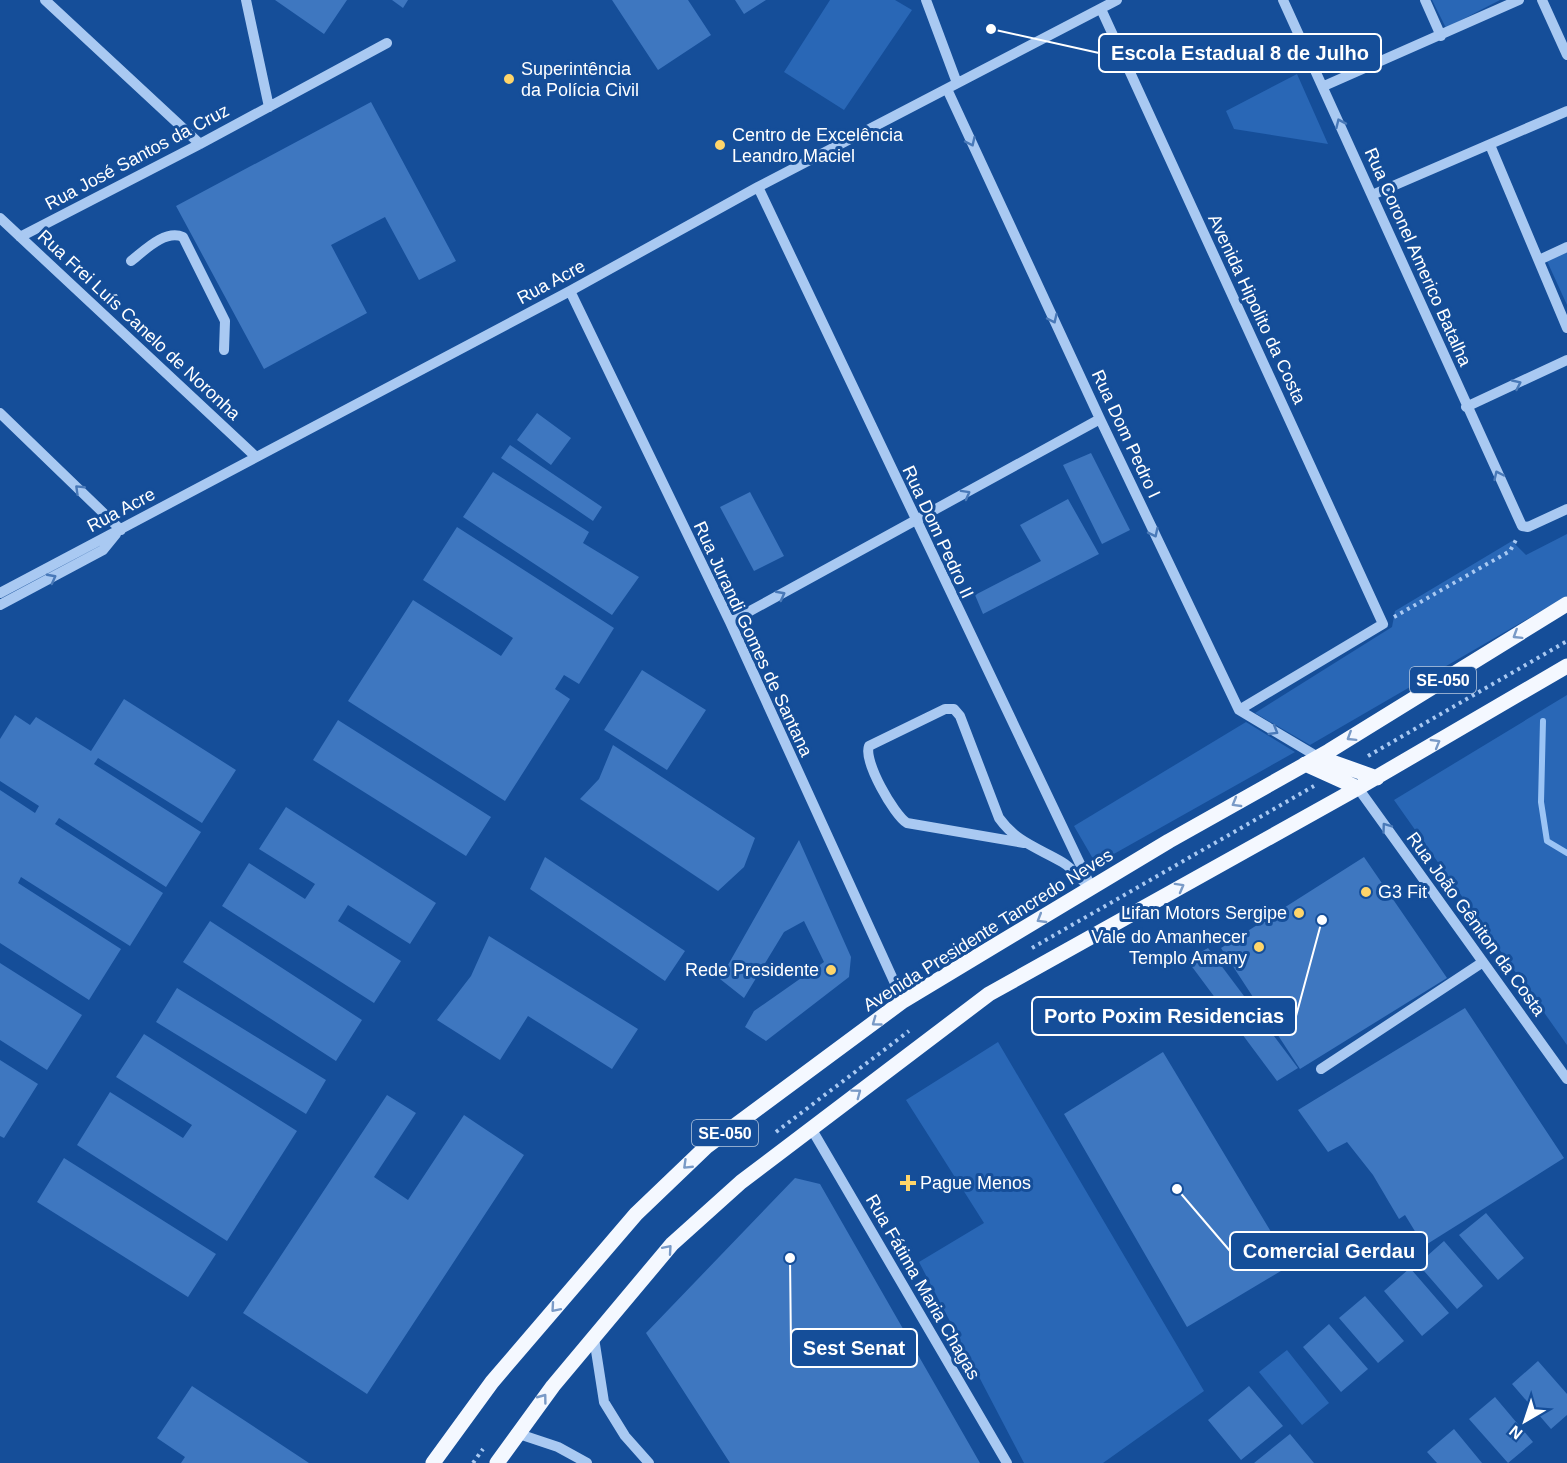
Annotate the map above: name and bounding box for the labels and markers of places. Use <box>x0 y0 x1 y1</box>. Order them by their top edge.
callout: Escola Estadual 8 de Julho <box>1099 34 1381 72</box>
place label: Superintência da Polícia Civil <box>521 59 639 100</box>
marker: Superintência da Polícia Civil <box>502 72 516 86</box>
place label: Centro de Excelência Leandro Maciel <box>732 125 904 166</box>
marker: Centro de Excelência Leandro Maciel <box>713 138 727 152</box>
place label: G3 Fit <box>1378 882 1427 902</box>
marker: G3 Fit <box>1359 885 1373 899</box>
place label: Lifan Motors Sergipe <box>1121 903 1287 923</box>
marker: Lifan Motors Sergipe <box>1292 906 1306 920</box>
place label: Vale do Amanhecer Templo Amany <box>1091 927 1247 968</box>
marker: Vale do Amanhecer Templo Amany <box>1252 940 1266 954</box>
place label: Rede Presidente <box>685 960 819 980</box>
marker: Rede Presidente <box>824 963 838 977</box>
callout: Porto Poxim Residencias <box>1032 997 1296 1035</box>
place label: Pague Menos <box>920 1173 1031 1193</box>
marker: Pague Menos <box>901 1176 915 1190</box>
callout: Comercial Gerdau <box>1230 1232 1427 1270</box>
callout: Sest Senat <box>791 1329 917 1367</box>

